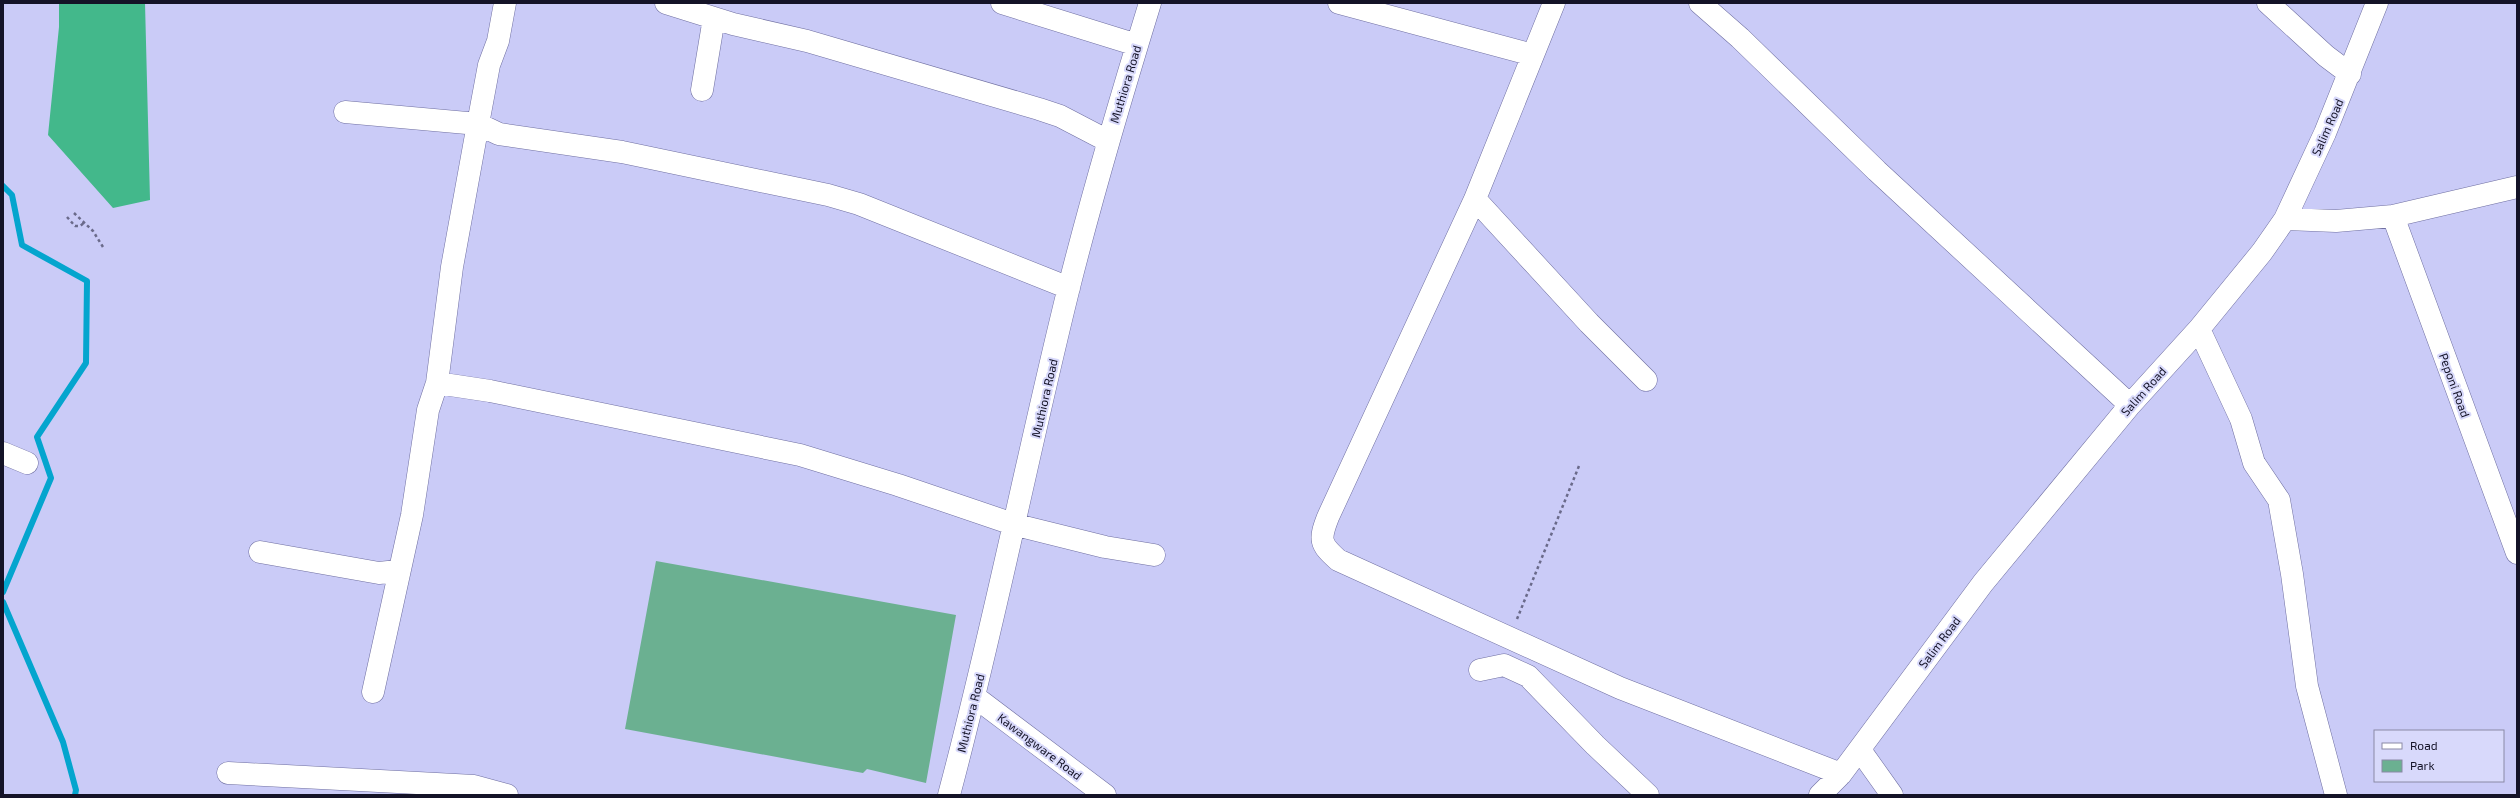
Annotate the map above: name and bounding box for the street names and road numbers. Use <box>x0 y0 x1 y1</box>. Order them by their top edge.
street label: Muthiora Road <box>1107 43 1143 125</box>
street label: Salim Road <box>2308 96 2346 158</box>
street label: Peponi Road <box>2437 351 2473 419</box>
street label: Muthiora Road <box>1028 357 1060 439</box>
street label: Salim Road <box>2117 364 2169 418</box>
street label: Salim Road <box>1915 614 1963 670</box>
street label: Muthiora Road <box>953 672 987 754</box>
street label: Kawangware Road <box>995 710 1085 782</box>

